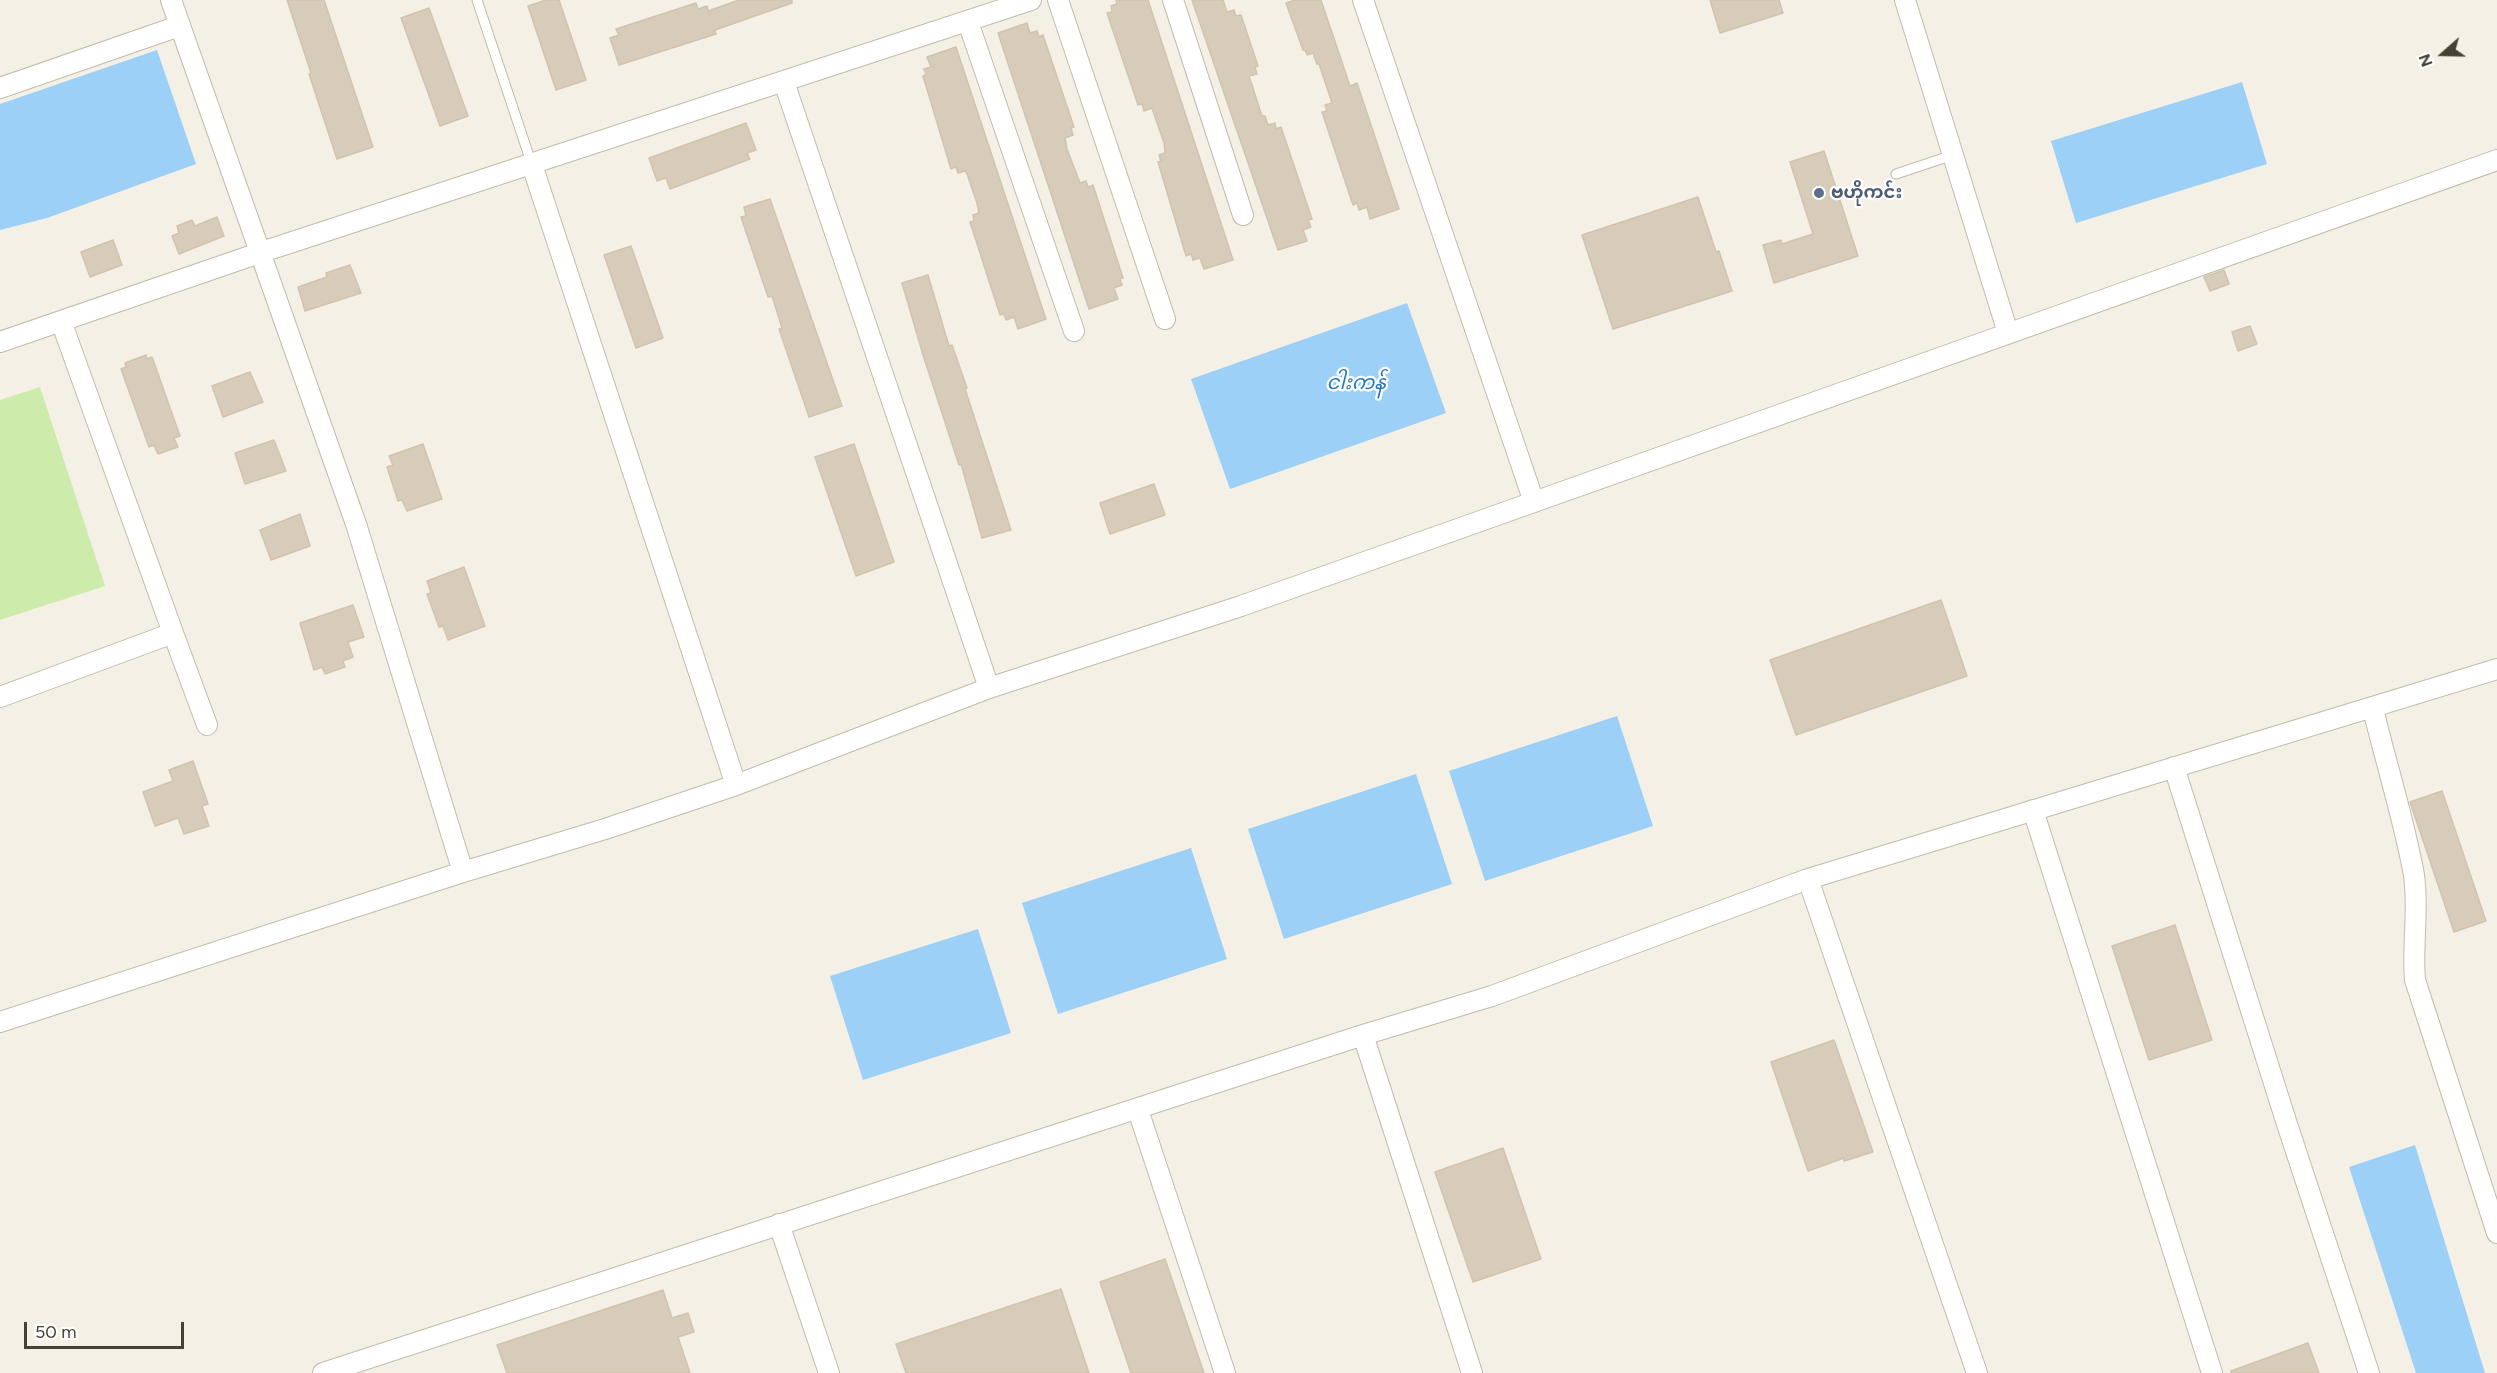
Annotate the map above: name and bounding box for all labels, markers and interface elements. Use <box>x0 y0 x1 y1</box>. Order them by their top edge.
north arrow <box>2413 24 2473 84</box>
text: N <box>2415 51 2437 69</box>
place label: ဗဟိုကင်း <box>1831 182 1902 204</box>
marker: ဗဟိုကင်း <box>1812 186 1826 200</box>
water label: ငါးကန် <box>1326 371 1386 395</box>
scale bar <box>27 1310 188 1348</box>
text: 50 m <box>35 1321 77 1343</box>

